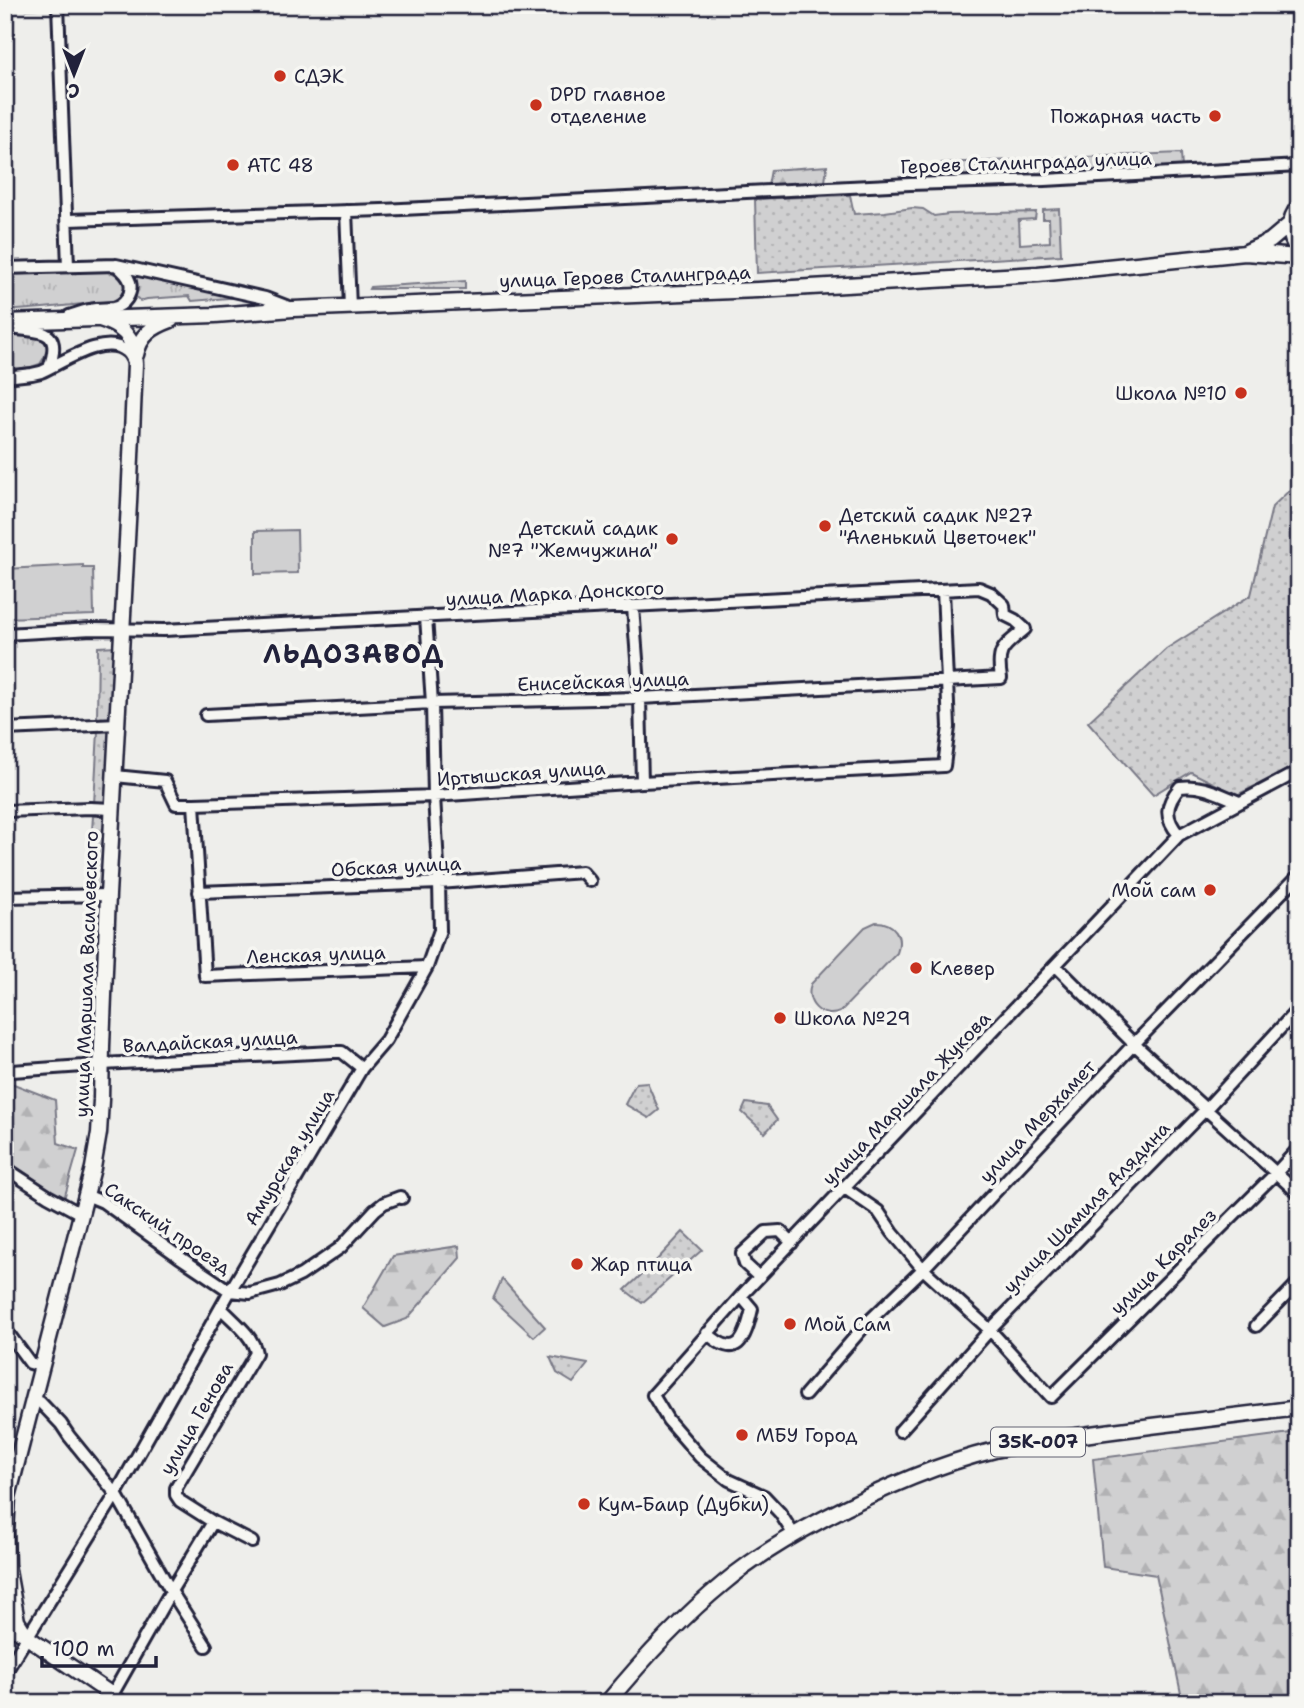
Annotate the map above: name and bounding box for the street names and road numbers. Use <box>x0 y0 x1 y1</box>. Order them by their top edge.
street label: Героев Сталинграда улица <box>900 146 1152 179</box>
street label: улица Героев Сталинграда <box>499 260 751 293</box>
street label: улица Марка Донского <box>445 575 665 612</box>
street label: Енисейская улица <box>517 666 689 697</box>
street label: Иртышская улица <box>436 755 606 792</box>
street label: улица Маршала Василевского <box>69 830 104 1118</box>
street label: Обская улица <box>330 851 462 882</box>
street label: Ленская улица <box>246 940 386 969</box>
street label: улица Маршала Жукова <box>817 1006 996 1191</box>
street label: Валдайская улица <box>122 1024 298 1059</box>
street label: улица Мерхамет <box>974 1054 1101 1188</box>
street label: Амурская улица <box>239 1084 340 1230</box>
street label: улица Шамиля Алядина <box>998 1116 1175 1299</box>
street label: Сакский проезд <box>99 1177 236 1280</box>
street label: улица Каралез <box>1105 1203 1222 1320</box>
street label: улица Генова <box>154 1357 239 1479</box>
road number: 35К-007 <box>991 1428 1085 1456</box>

